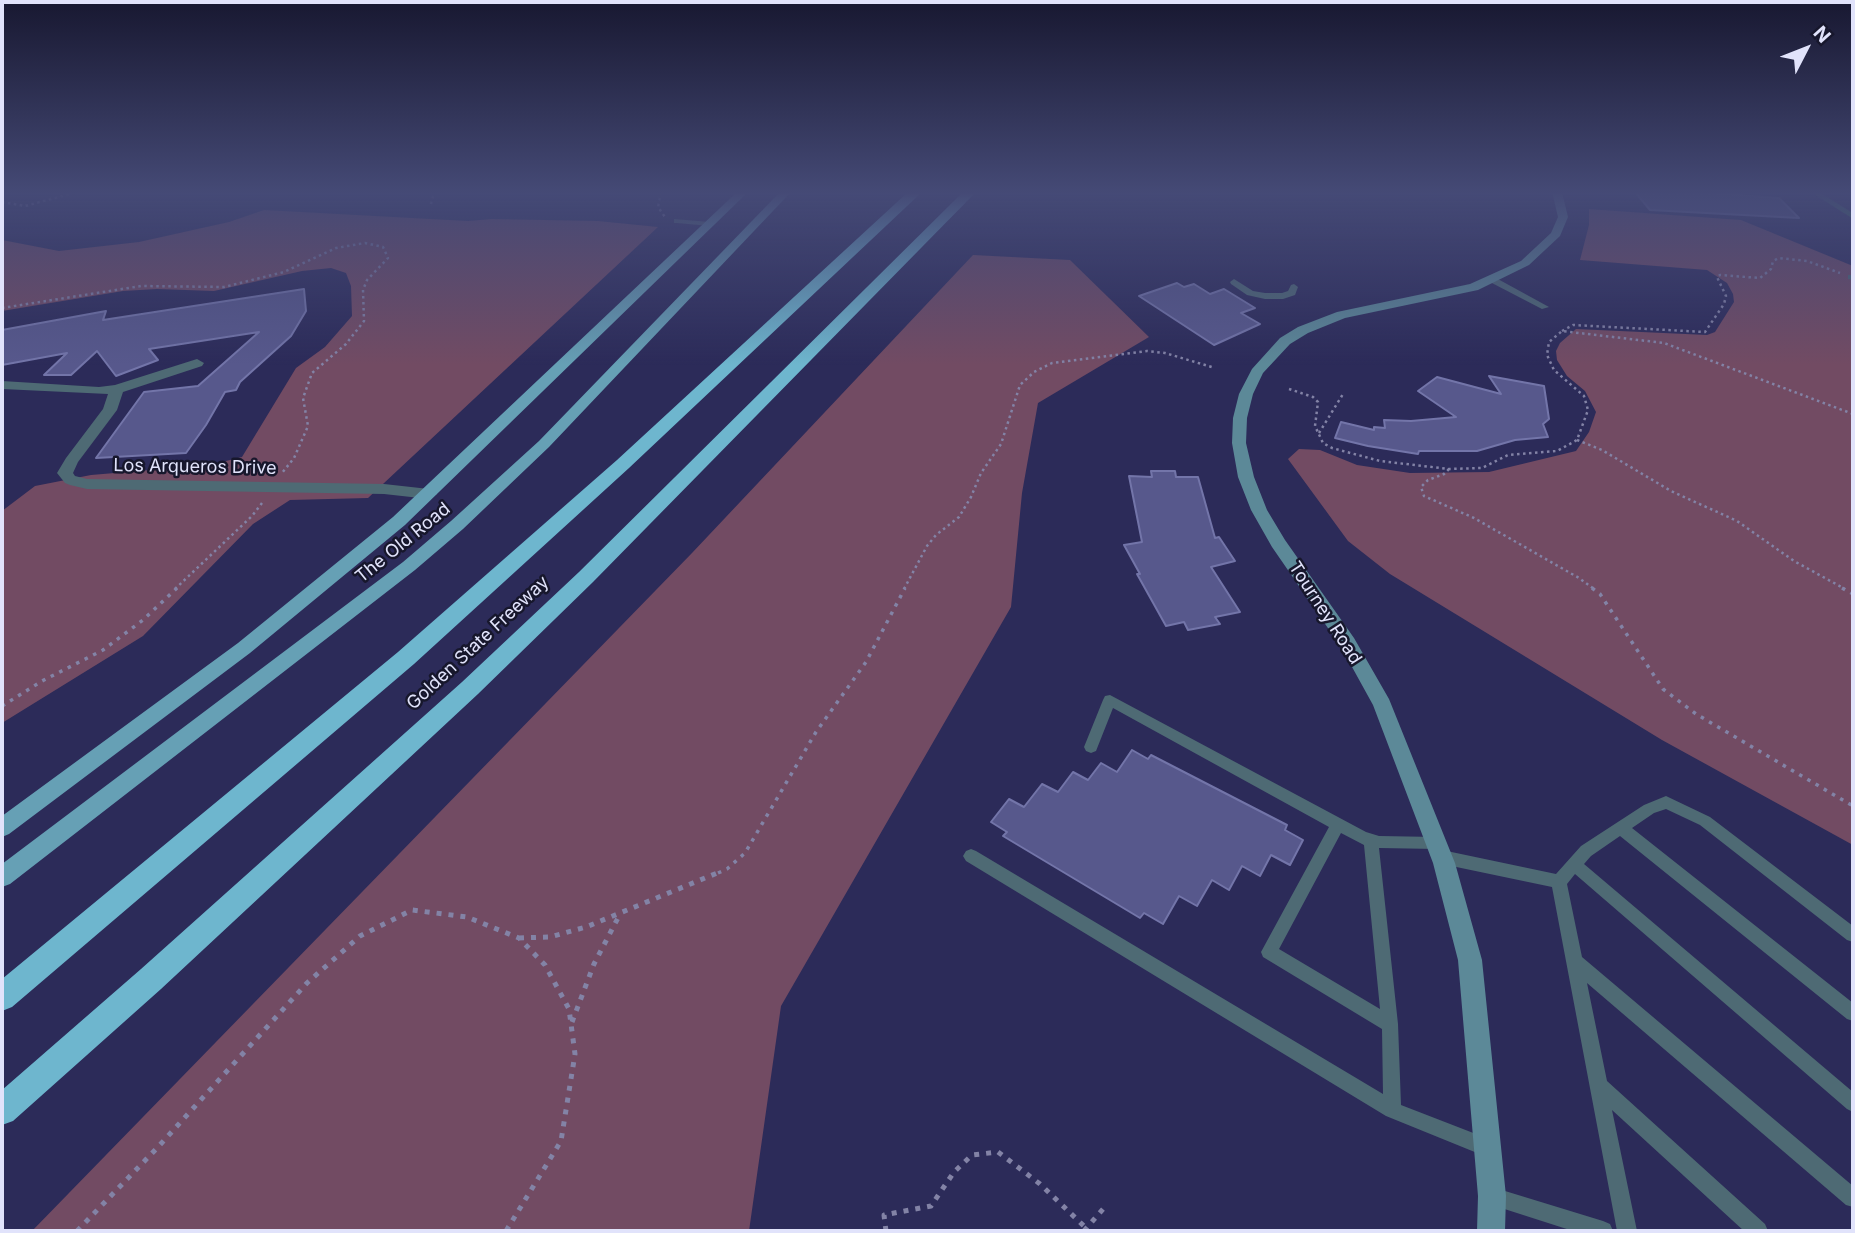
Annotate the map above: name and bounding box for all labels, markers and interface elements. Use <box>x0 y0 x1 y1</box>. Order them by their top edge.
north arrow <box>1771 14 1841 84</box>
text: N <box>1809 22 1835 48</box>
street label: Los Arqueros Drive <box>113 455 277 479</box>
street label: The Old Road <box>351 498 455 588</box>
street label: Tourney Road <box>1284 558 1366 668</box>
street label: Golden State Freeway <box>402 571 554 715</box>

